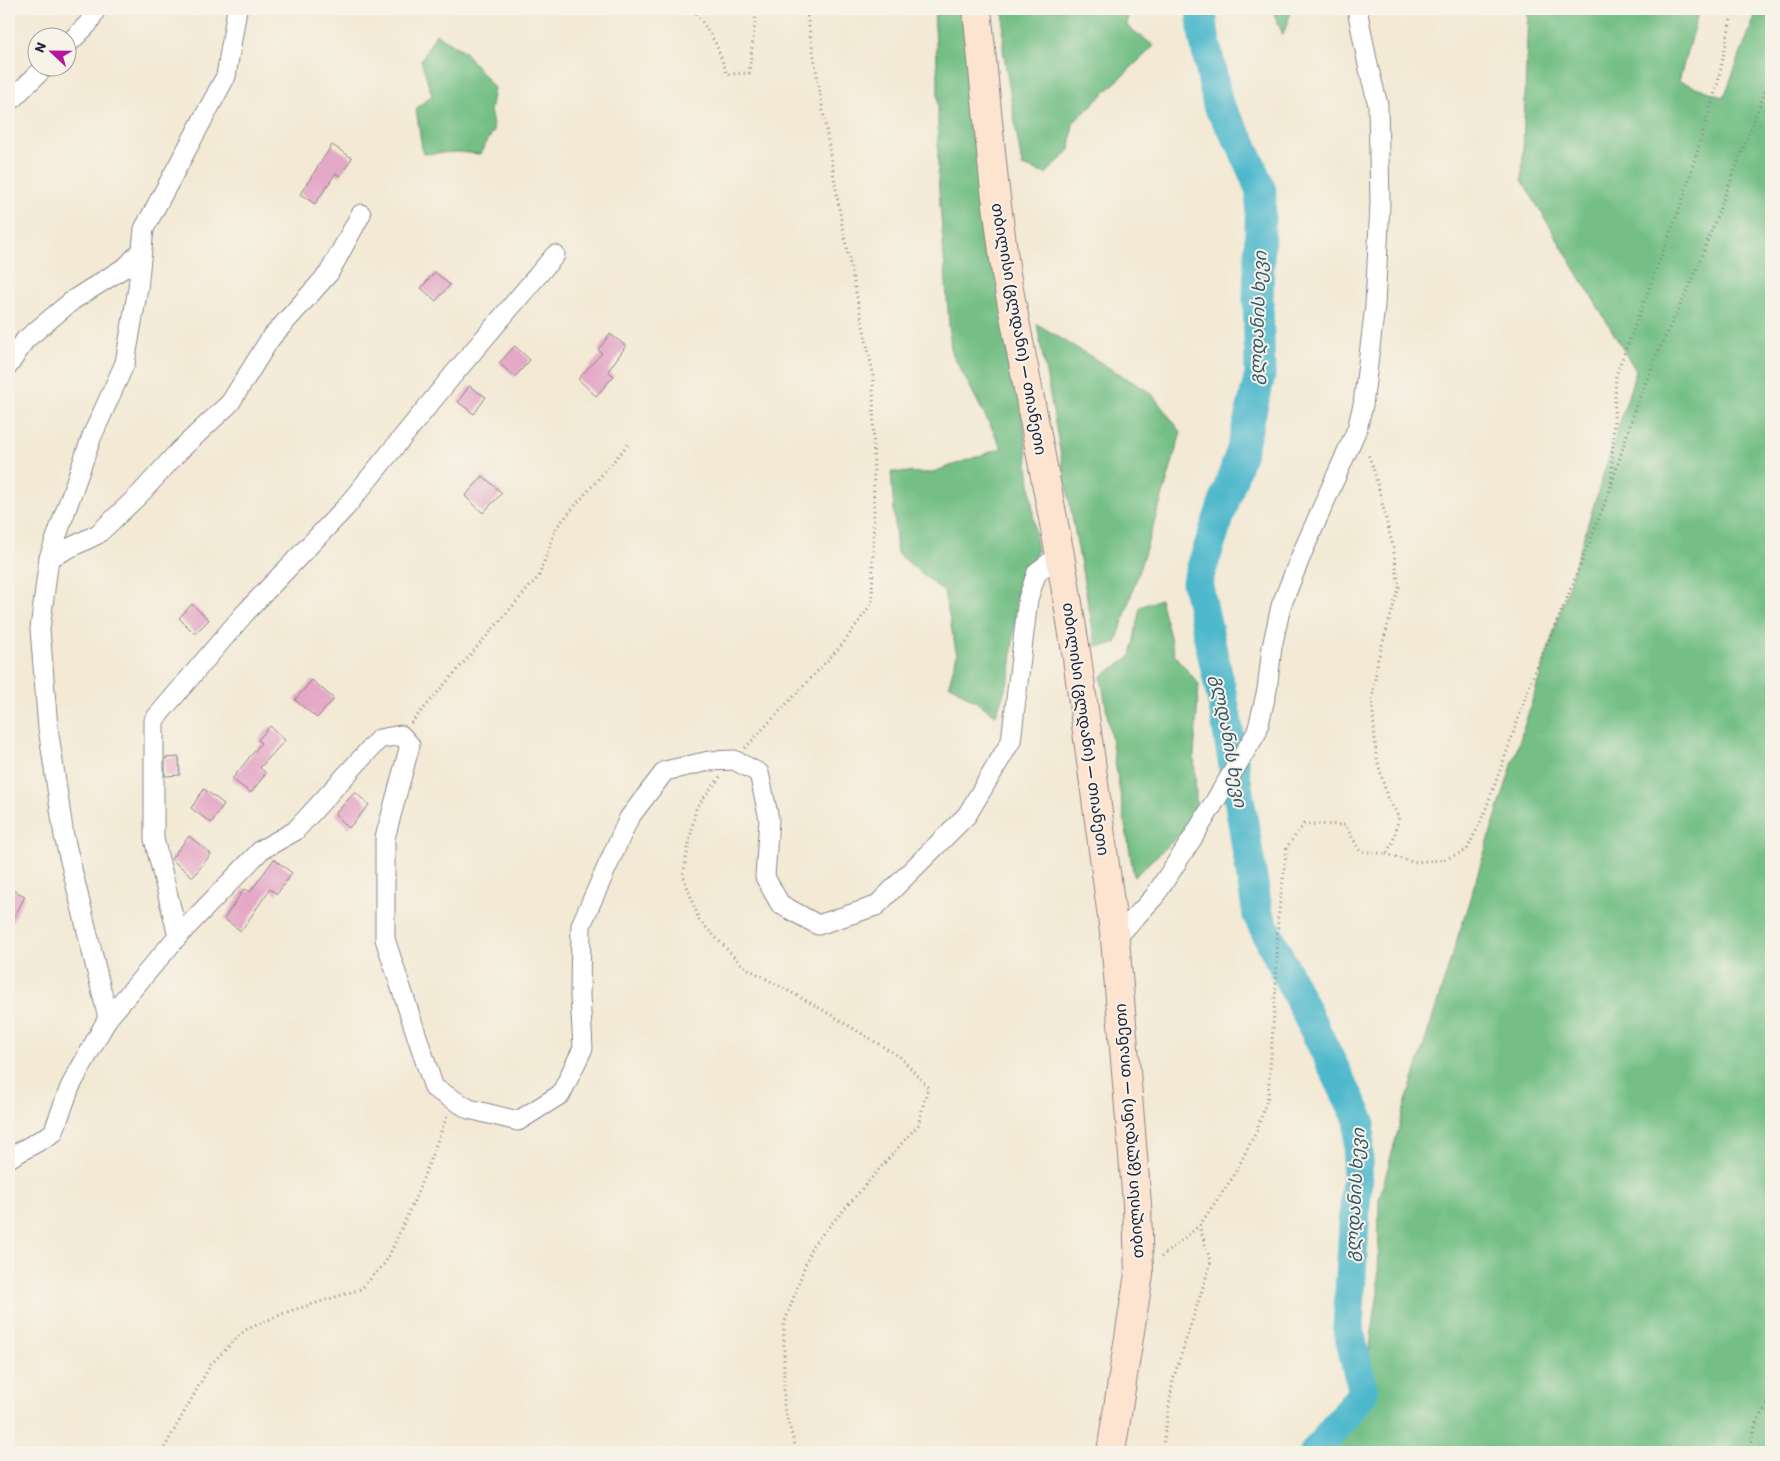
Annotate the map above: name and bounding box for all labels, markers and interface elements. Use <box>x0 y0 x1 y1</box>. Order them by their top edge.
north arrow <box>28 28 78 78</box>
text: N <box>31 40 50 55</box>
street label: თბილისი (გლდანი) — თიანეთი <box>986 202 1051 457</box>
water label: გლდანის ხევი <box>1245 250 1271 385</box>
street label: თბილისი (გლდანი) — თიანეთი <box>1058 601 1113 857</box>
water label: გლდანის ხევი <box>1207 673 1252 809</box>
street label: თბილისი (გლდანი) — თიანეთი <box>1111 1003 1148 1259</box>
water label: გლდანის ხევი <box>1341 1127 1370 1262</box>

